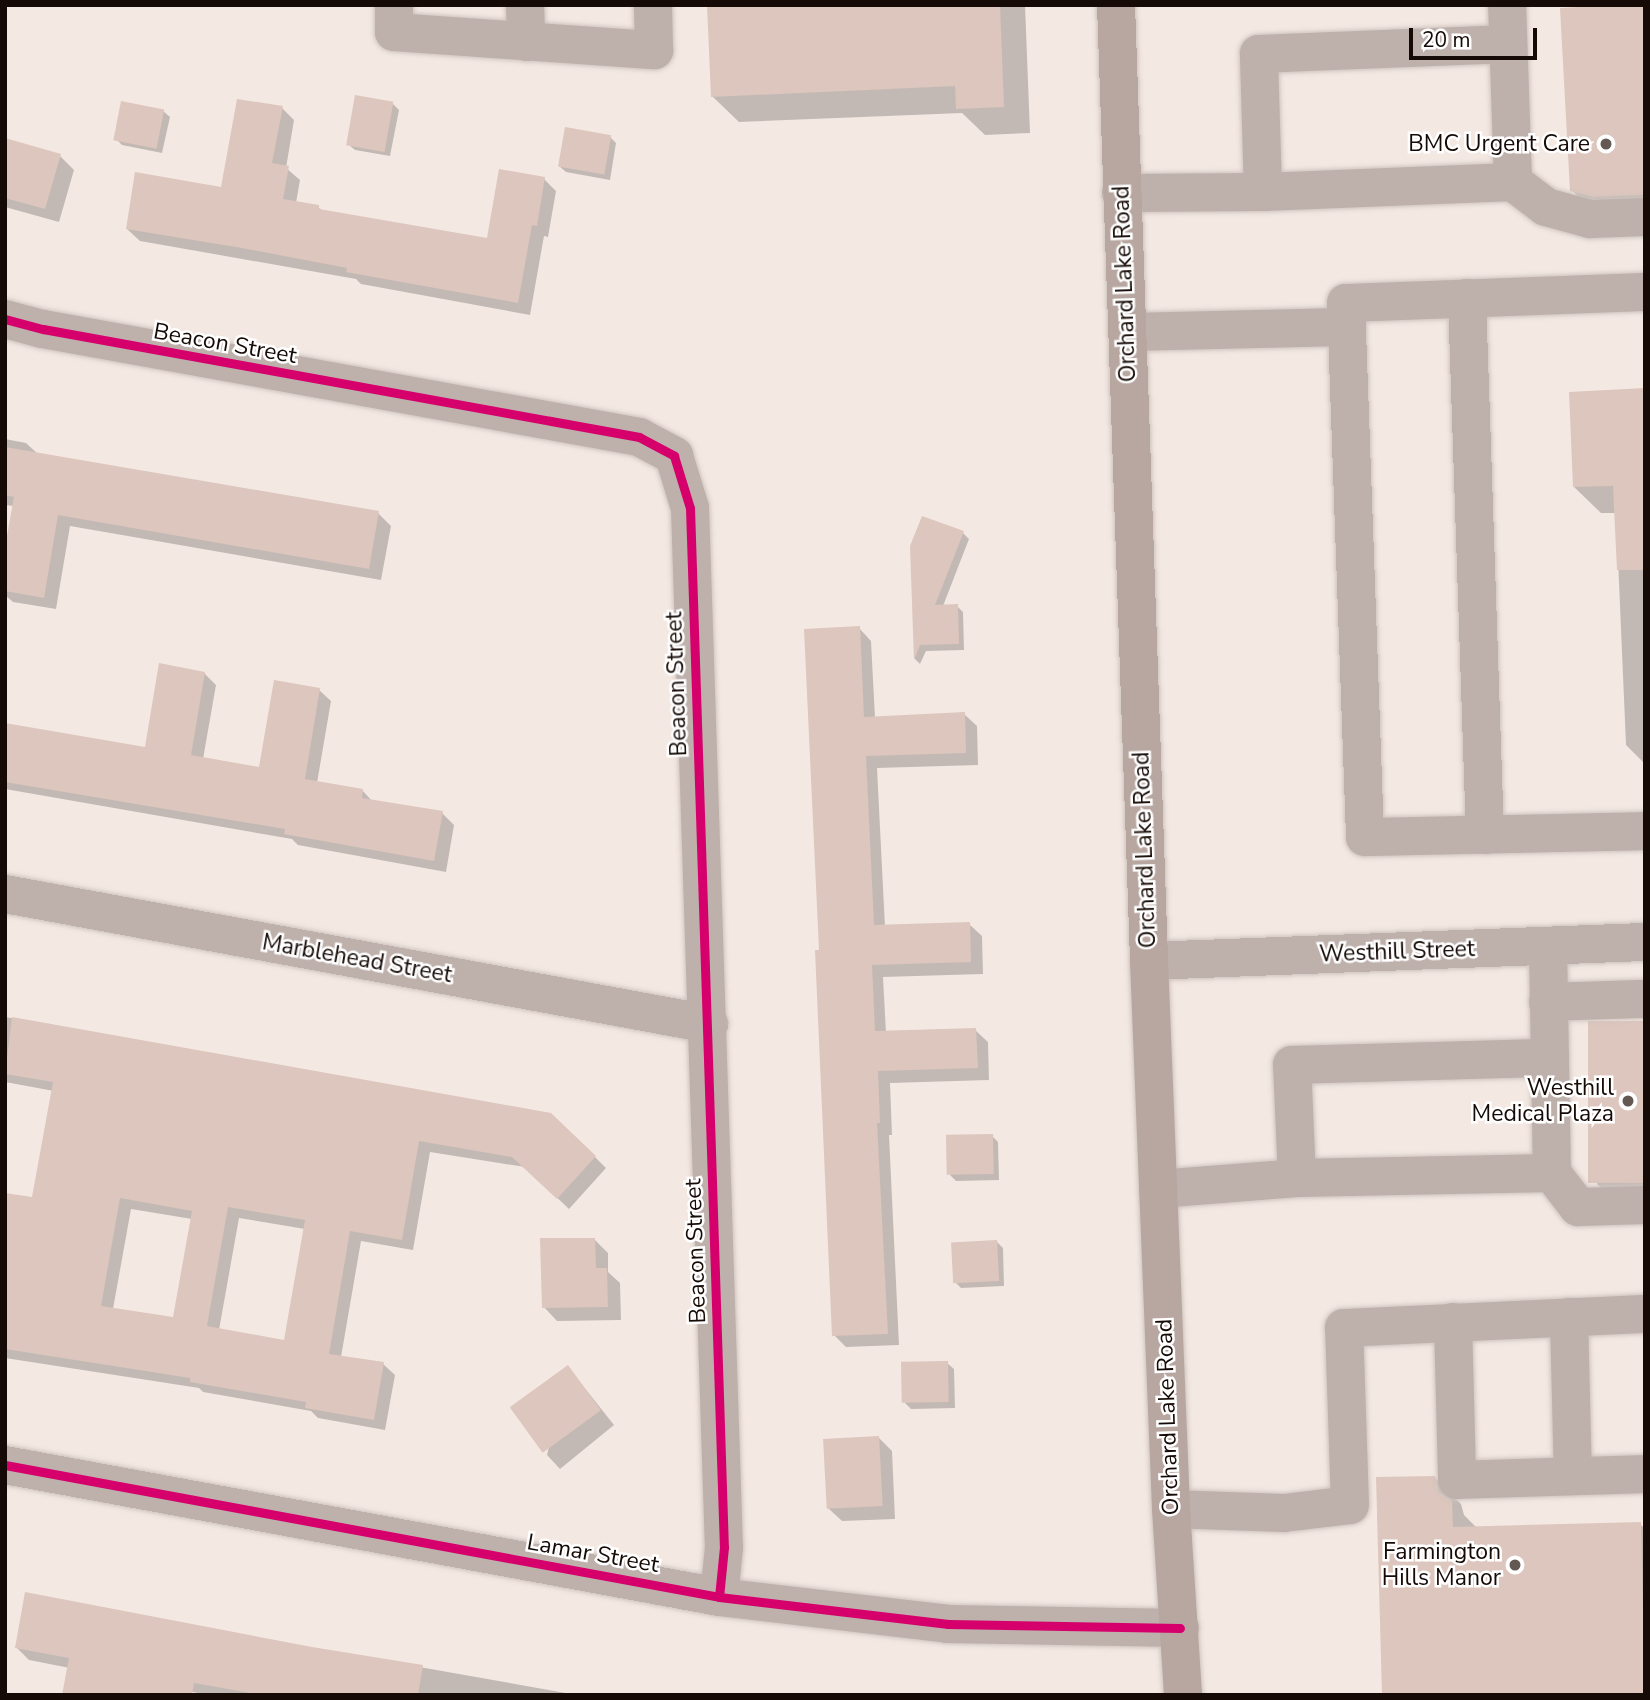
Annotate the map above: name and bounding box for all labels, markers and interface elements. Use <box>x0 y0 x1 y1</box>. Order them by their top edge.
scale bar <box>1412 14 1540 58</box>
text: 20 m <box>1422 26 1471 54</box>
place label: BMC Urgent Care <box>1408 130 1590 158</box>
marker: BMC Urgent Care <box>1596 134 1616 154</box>
street label: Orchard Lake Road <box>1108 185 1142 383</box>
street label: Beacon Street <box>151 318 299 370</box>
street label: Beacon Street <box>661 611 693 757</box>
street label: Orchard Lake Road <box>1128 751 1162 949</box>
street label: Marblehead Street <box>260 929 454 989</box>
street label: Westhill Street <box>1319 935 1475 969</box>
place label: Westhill Medical Plaza <box>1472 1074 1614 1128</box>
marker: Westhill Medical Plaza <box>1620 1093 1636 1109</box>
street label: Beacon Street <box>680 1178 712 1324</box>
street label: Orchard Lake Road <box>1151 1318 1185 1516</box>
street label: Lamar Street <box>525 1529 661 1579</box>
place label: Farmington Hills Manor <box>1382 1538 1501 1592</box>
marker: Farmington Hills Manor <box>1507 1557 1523 1573</box>

